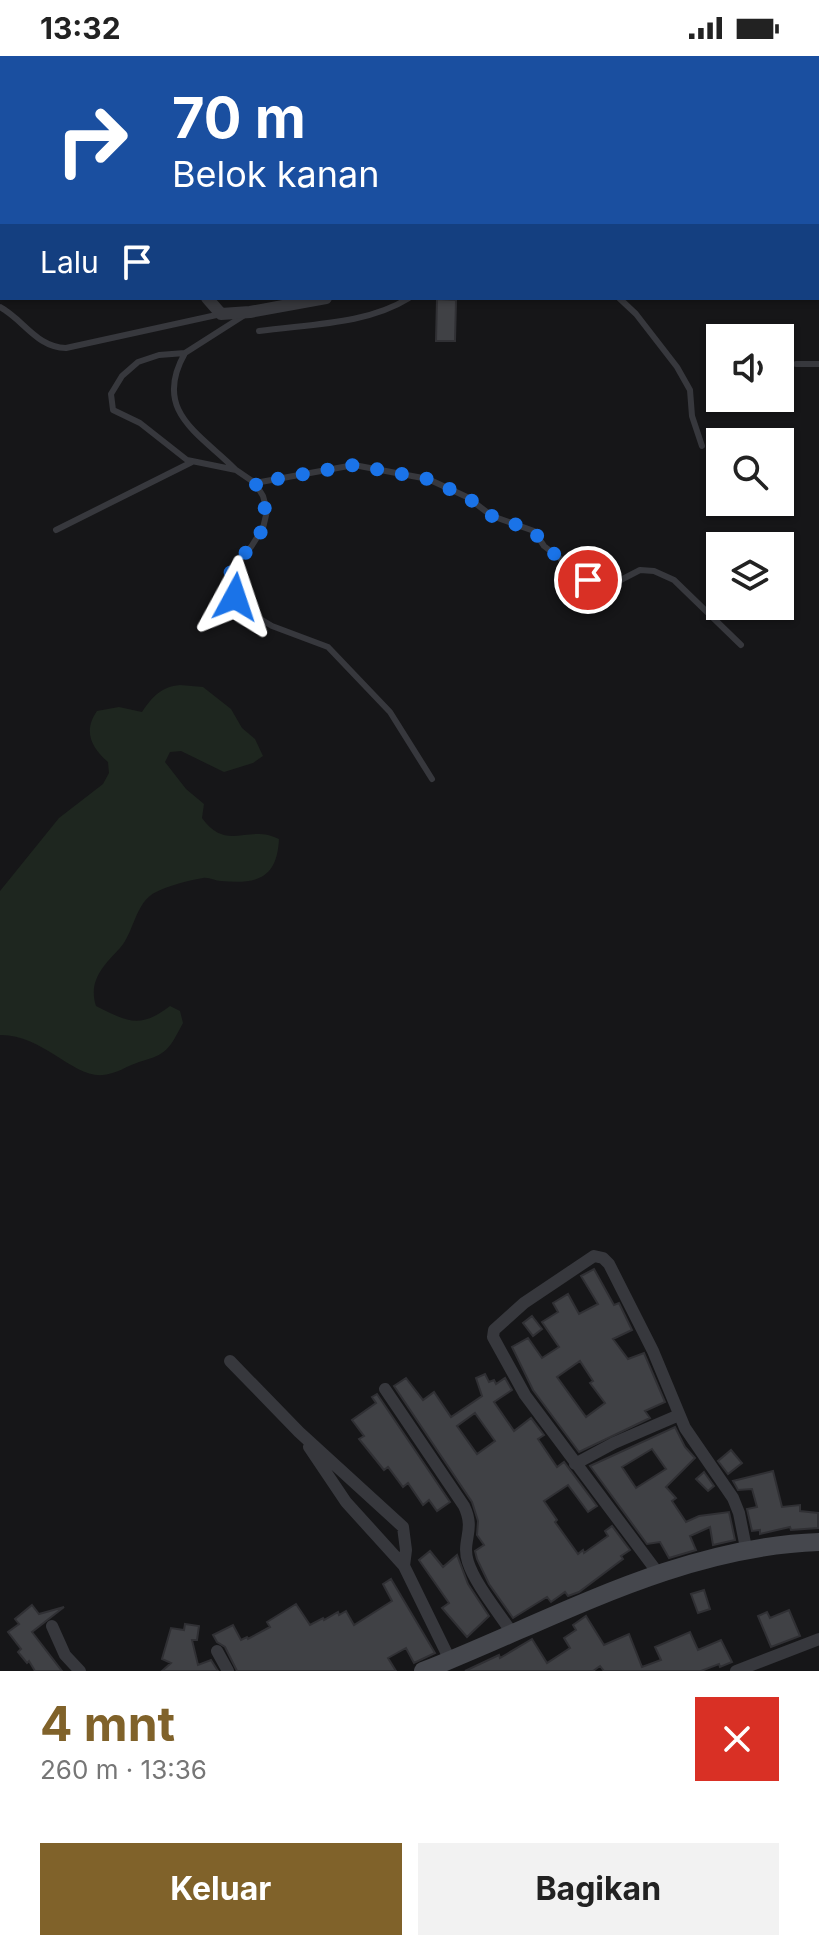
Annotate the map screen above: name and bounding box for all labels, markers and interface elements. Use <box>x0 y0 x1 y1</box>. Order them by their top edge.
text: 13:32 <box>40 10 121 46</box>
text: 70 m <box>172 84 306 152</box>
icon: right <box>40 88 144 192</box>
text: Belok kanan <box>172 152 379 196</box>
icon: arrive <box>115 240 159 284</box>
text: Lalu <box>40 244 99 280</box>
map controls <box>706 324 794 620</box>
button: sound <box>706 324 794 412</box>
button: search <box>706 428 794 516</box>
button: layers <box>706 532 794 620</box>
pin <box>554 546 622 614</box>
position arrow <box>193 555 277 639</box>
icon: arrive <box>566 558 610 602</box>
text: 4 mnt <box>40 1694 175 1753</box>
button: close <box>695 1697 779 1781</box>
text: 260 m · 13:36 <box>40 1754 207 1785</box>
button: Keluar <box>40 1843 402 1935</box>
button: Bagikan <box>418 1843 779 1935</box>

